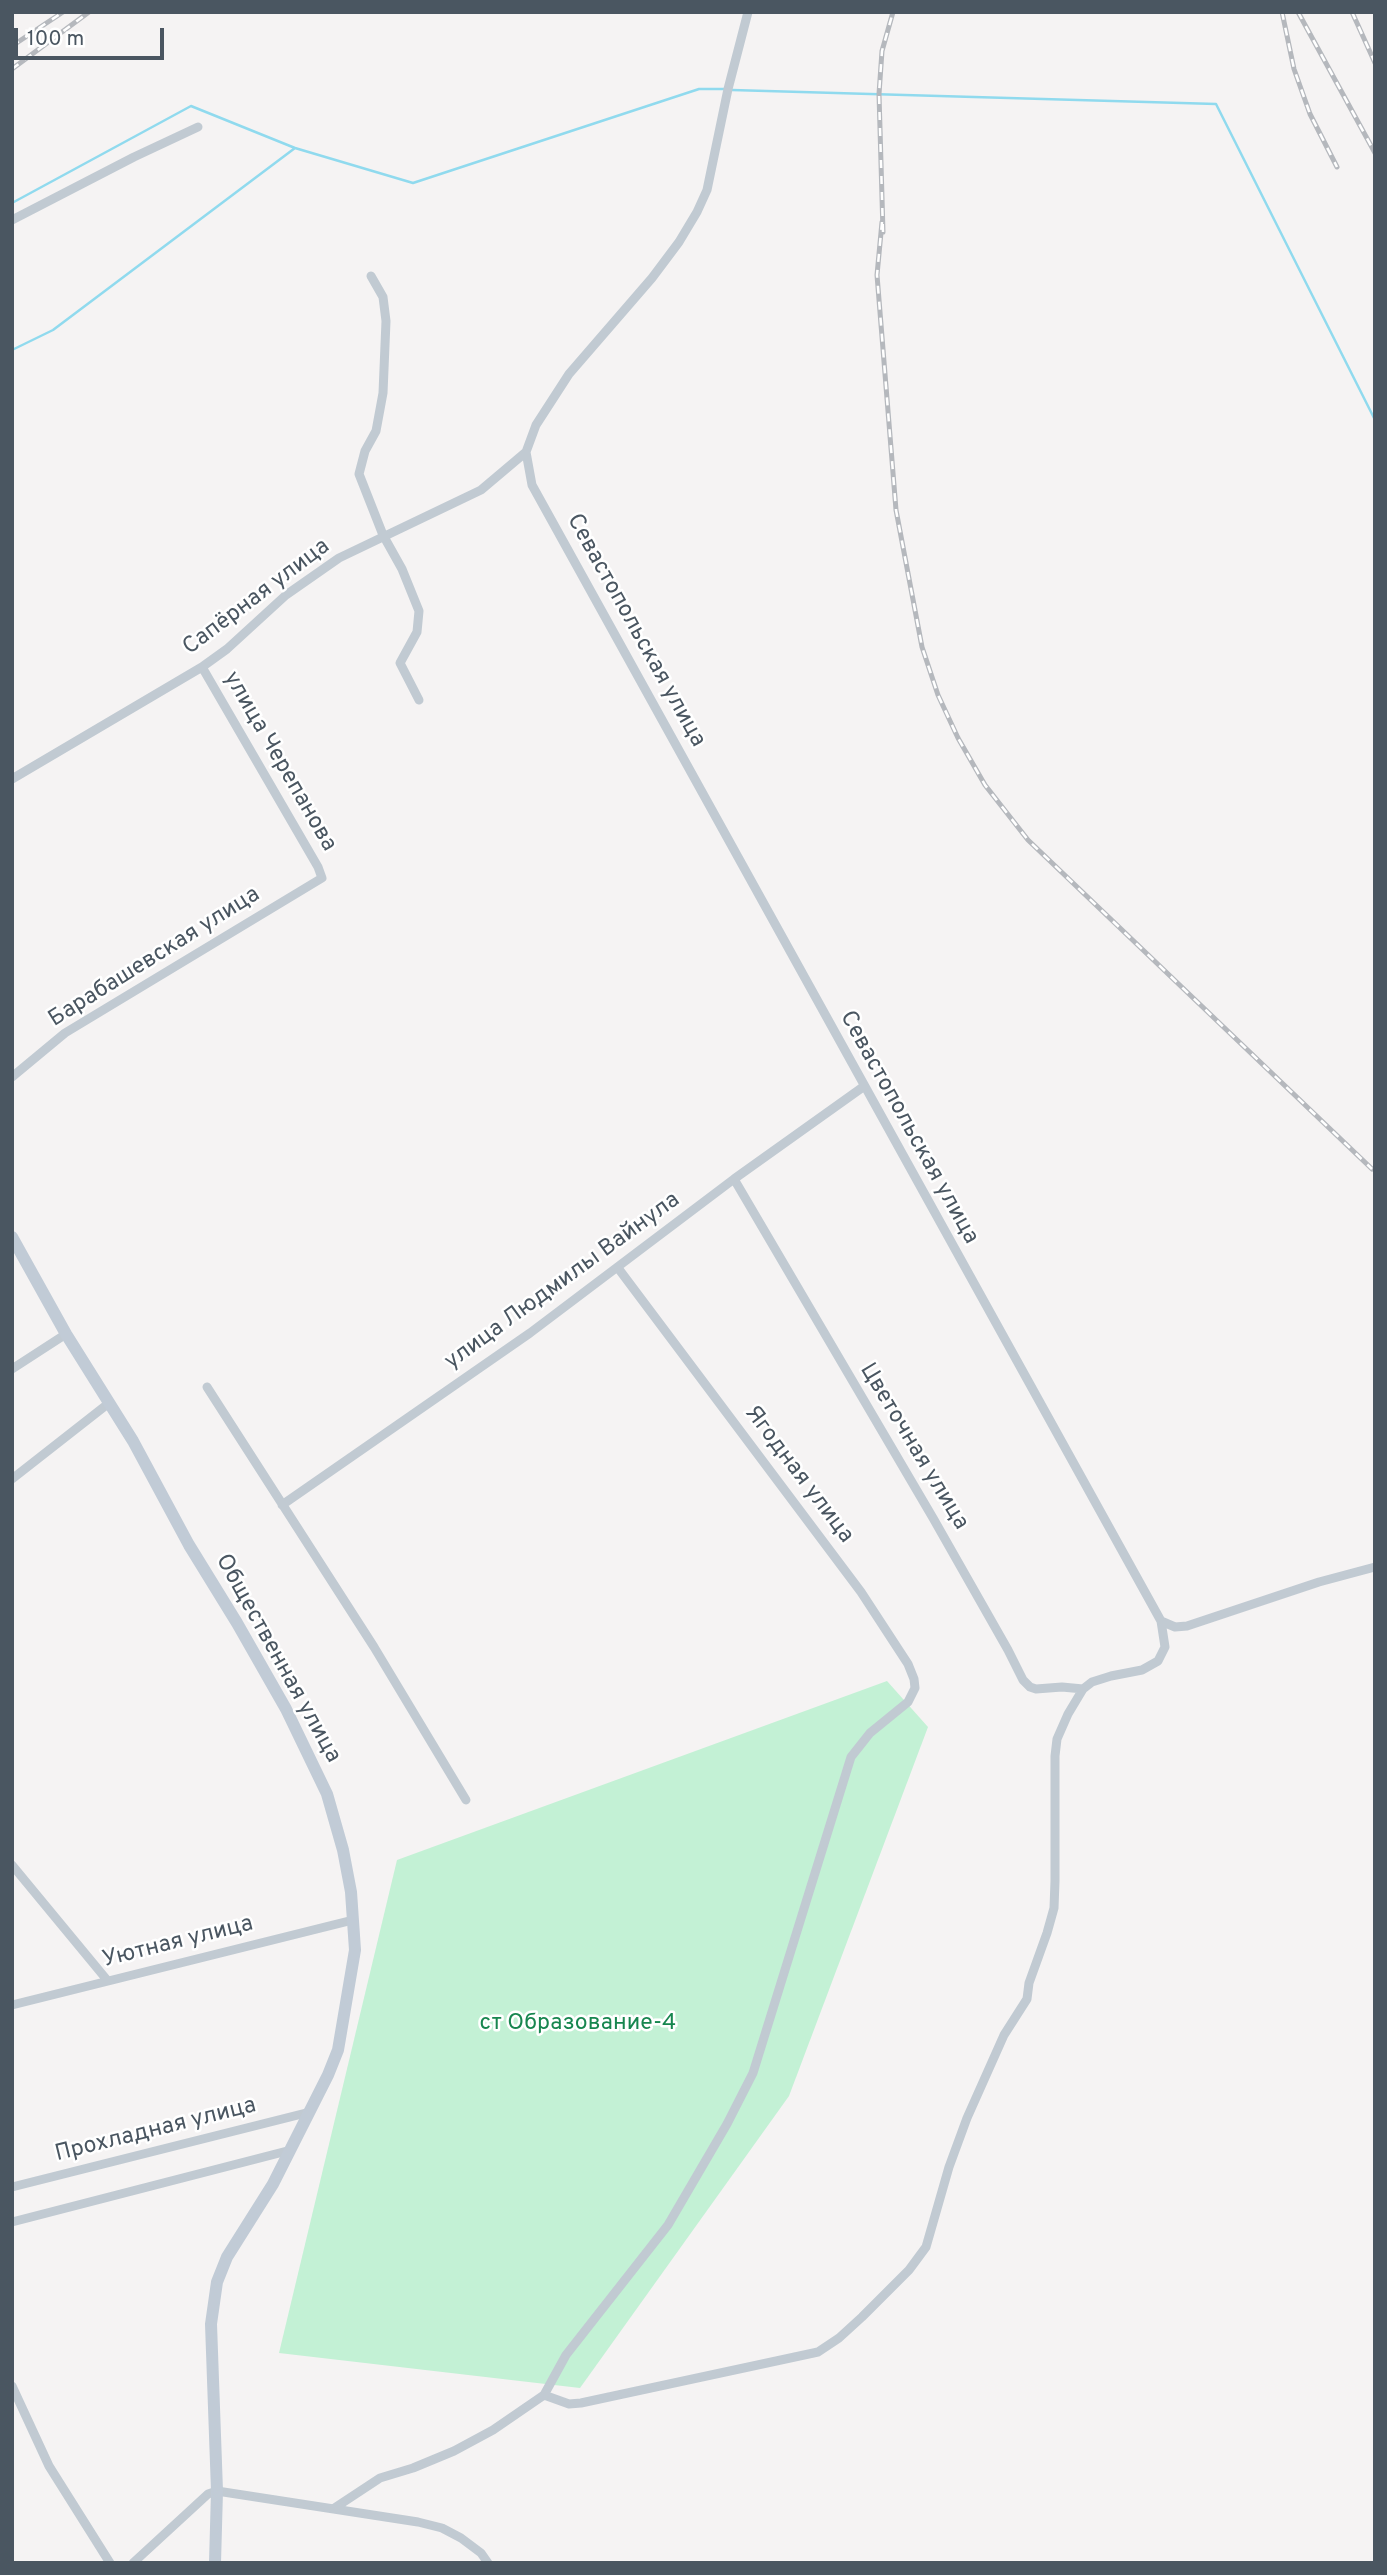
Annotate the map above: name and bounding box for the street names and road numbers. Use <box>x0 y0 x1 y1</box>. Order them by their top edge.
street label: Севастопольская улица <box>559 510 711 752</box>
street label: Сапёрная улица <box>178 534 336 662</box>
street label: улица Черепанова <box>216 667 342 857</box>
street label: Барабашевская улица <box>44 882 266 1034</box>
street label: Севастопольская улица <box>832 1007 984 1249</box>
street label: улица Людмилы Вайнула <box>440 1187 686 1377</box>
street label: Цветочная улица <box>852 1359 974 1535</box>
street label: Ягодная улица <box>737 1401 859 1549</box>
street label: Общественная улица <box>208 1550 346 1768</box>
street label: Уютная улица <box>100 1911 256 1975</box>
street label: Прохладная улица <box>53 2093 259 2169</box>

